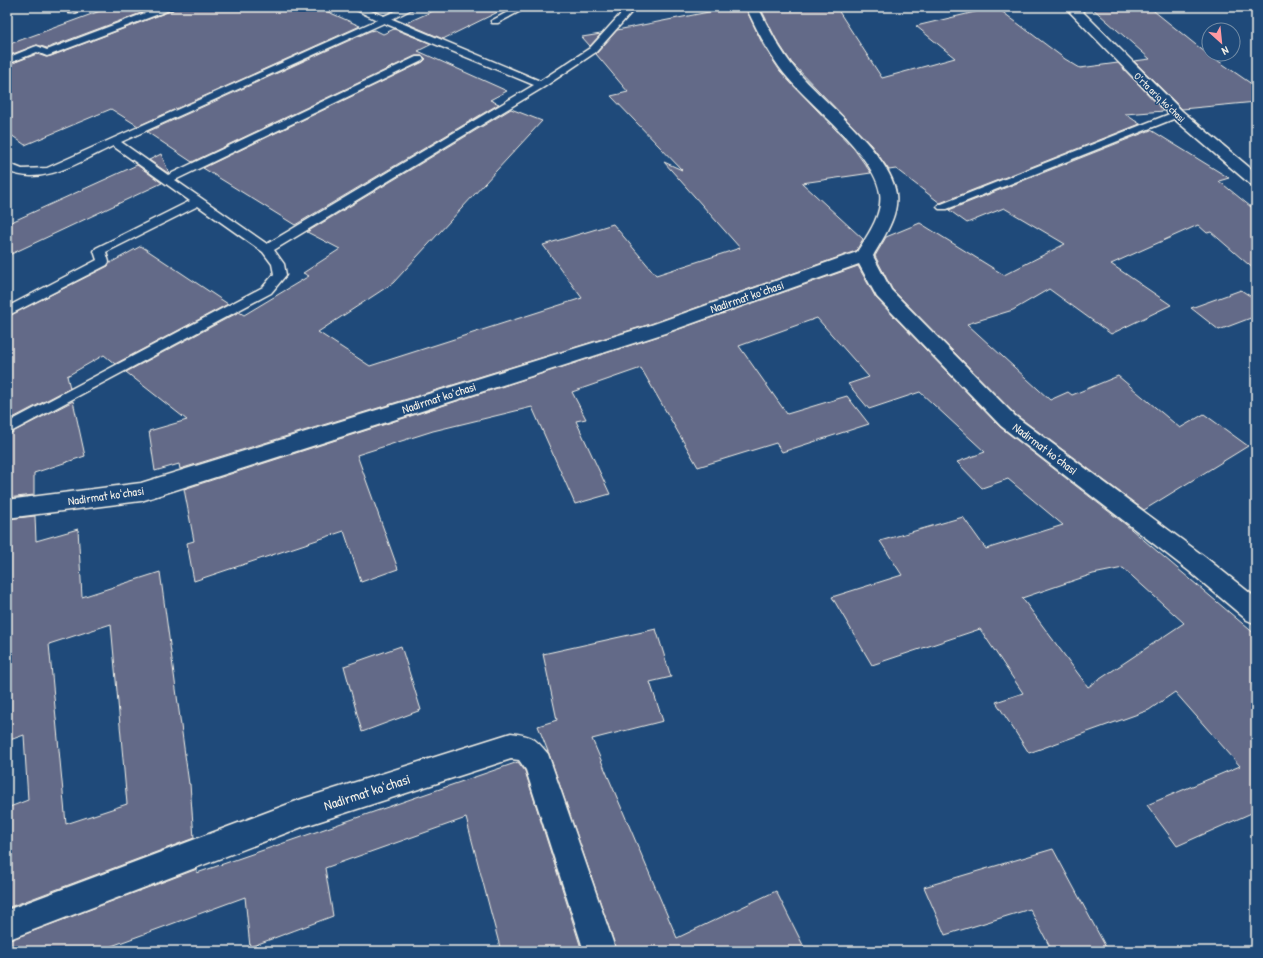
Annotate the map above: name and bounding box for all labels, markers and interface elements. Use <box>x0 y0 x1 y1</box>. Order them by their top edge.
north arrow <box>1201 22 1241 62</box>
text: N <box>1220 43 1231 59</box>
street label: Oʻrta ariq koʻchasi <box>1131 70 1188 125</box>
street label: Nadirmat koʻchasi <box>708 276 786 317</box>
street label: Nadirmat koʻchasi <box>400 378 478 418</box>
street label: Nadirmat koʻchasi <box>1009 419 1081 479</box>
street label: Nadirmat koʻchasi <box>67 482 145 509</box>
street label: Nadirmat koʻchasi <box>321 769 413 814</box>

